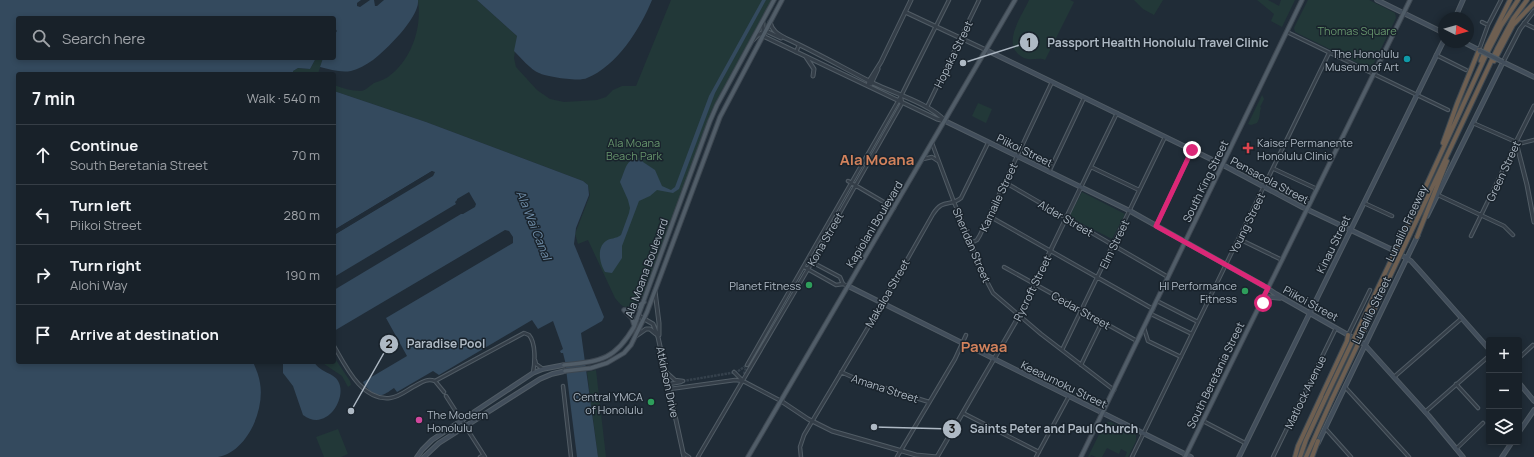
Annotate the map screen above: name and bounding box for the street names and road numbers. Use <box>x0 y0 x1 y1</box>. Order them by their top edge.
street label: Hopaka Street <box>930 18 976 90</box>
street label: Piikoi Street <box>994 130 1056 170</box>
street label: South King Street <box>1179 137 1231 225</box>
street label: Green Street <box>1482 138 1524 204</box>
street label: Pensacola Street <box>1228 153 1312 207</box>
street label: Kamaile Street <box>976 160 1020 234</box>
street label: Kapiolani Boulevard <box>842 178 906 270</box>
street label: Lunalilo Freeway <box>1382 182 1430 264</box>
street label: Young Street <box>1226 190 1268 256</box>
street label: Alder Street <box>1036 196 1096 240</box>
street label: Sheridan Street <box>949 205 995 285</box>
street label: Kona Street <box>804 209 846 269</box>
street label: Kinau Street <box>1312 212 1354 276</box>
street label: Ala Moana Boulevard <box>621 216 671 320</box>
street label: Elm Street <box>1096 217 1132 271</box>
street label: Rycroft Street <box>1010 252 1054 324</box>
street label: Makaloa Street <box>861 256 913 330</box>
street label: Lunalilo Street <box>1348 274 1394 346</box>
street label: Piikoi Street <box>1281 282 1341 324</box>
street label: Cedar Street <box>1049 288 1113 332</box>
street label: South Beretania Street <box>1183 319 1247 431</box>
street label: Atkinson Drive <box>653 345 683 420</box>
street label: Matlock Avenue <box>1281 352 1330 431</box>
street label: Keeaumoku Street <box>1019 357 1109 411</box>
street label: Amana Street <box>850 370 920 406</box>

